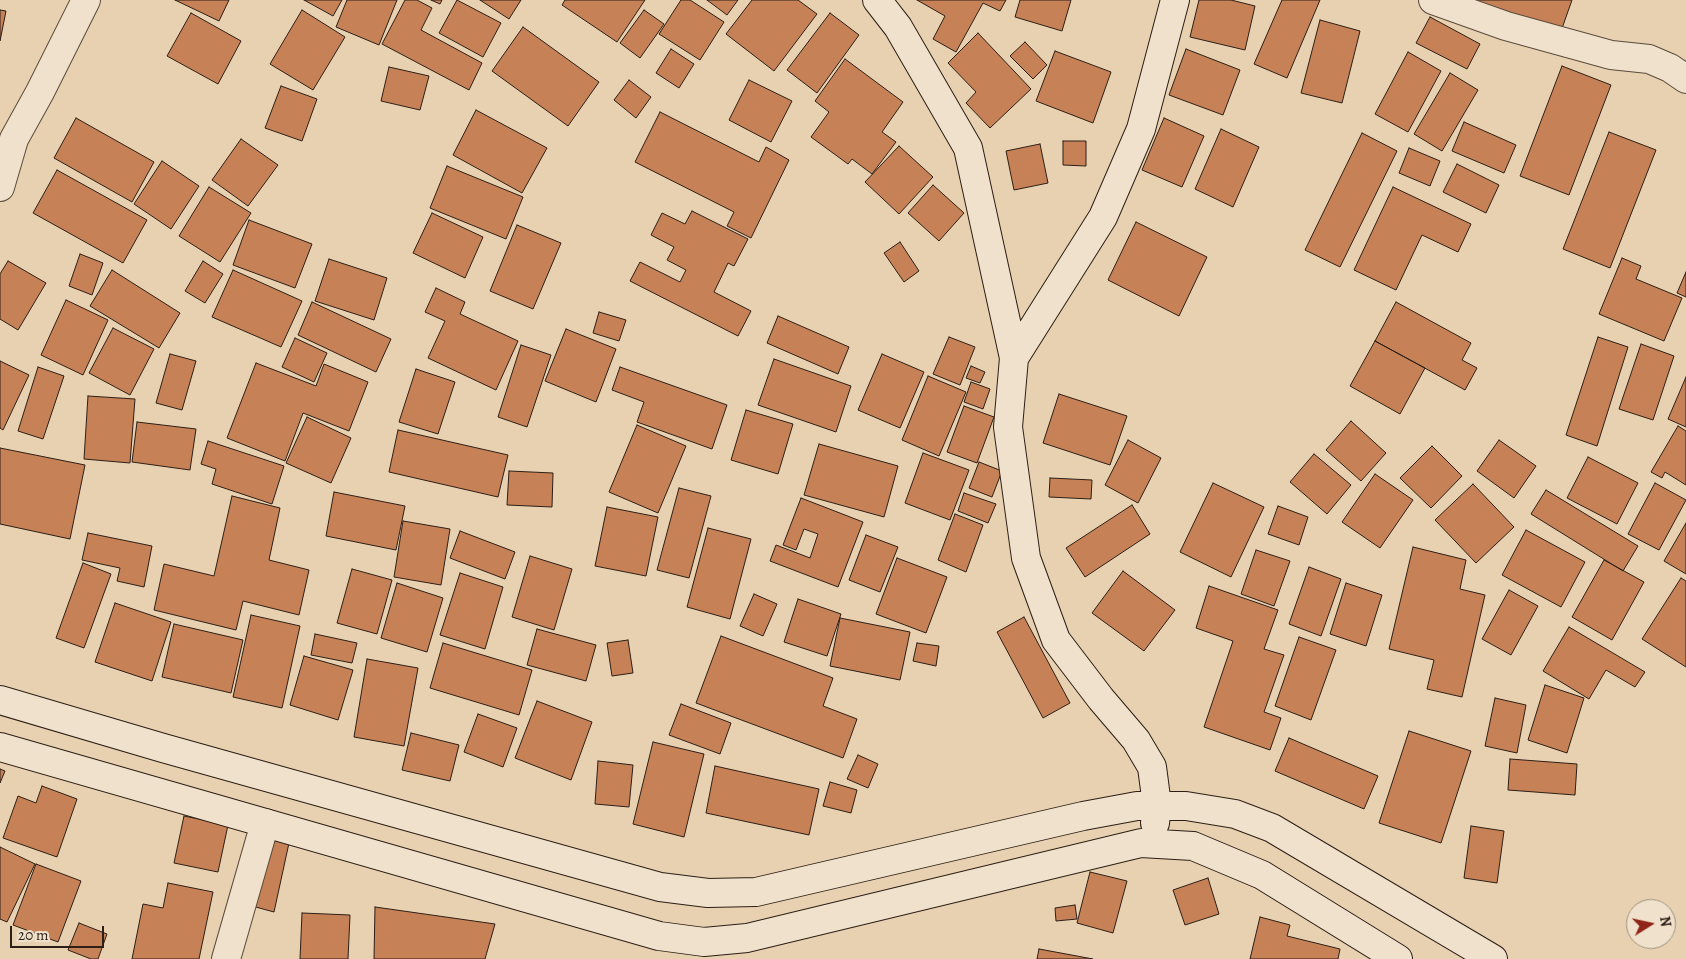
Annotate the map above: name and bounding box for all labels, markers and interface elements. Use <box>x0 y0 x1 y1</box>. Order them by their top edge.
north arrow <box>1626 899 1676 949</box>
text: N <box>1655 915 1676 928</box>
scale bar <box>12 916 106 948</box>
text: 20 m <box>18 925 49 945</box>

